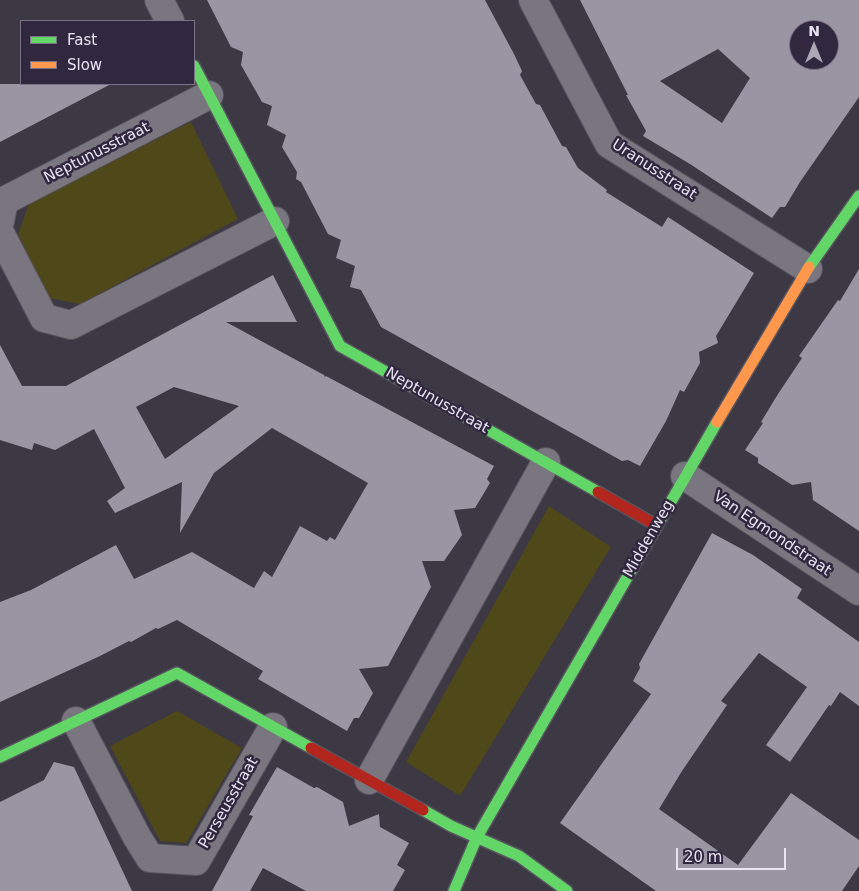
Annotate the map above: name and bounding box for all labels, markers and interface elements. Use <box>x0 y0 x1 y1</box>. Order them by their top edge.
legend <box>20 20 195 85</box>
north arrow <box>789 20 839 70</box>
text: N <box>808 23 820 39</box>
text: Fast <box>67 31 97 49</box>
text: Slow <box>67 56 102 74</box>
street label: Neptunusstraat <box>41 119 153 187</box>
street label: Uranusstraat <box>608 136 700 204</box>
street label: Neptunusstraat <box>382 364 492 438</box>
street label: Van Egmondstraat <box>710 488 834 580</box>
street label: Middenweg <box>620 497 678 581</box>
street label: Perseusstraat <box>196 754 262 852</box>
scale bar <box>679 838 789 870</box>
text: 20 m <box>684 848 722 866</box>

